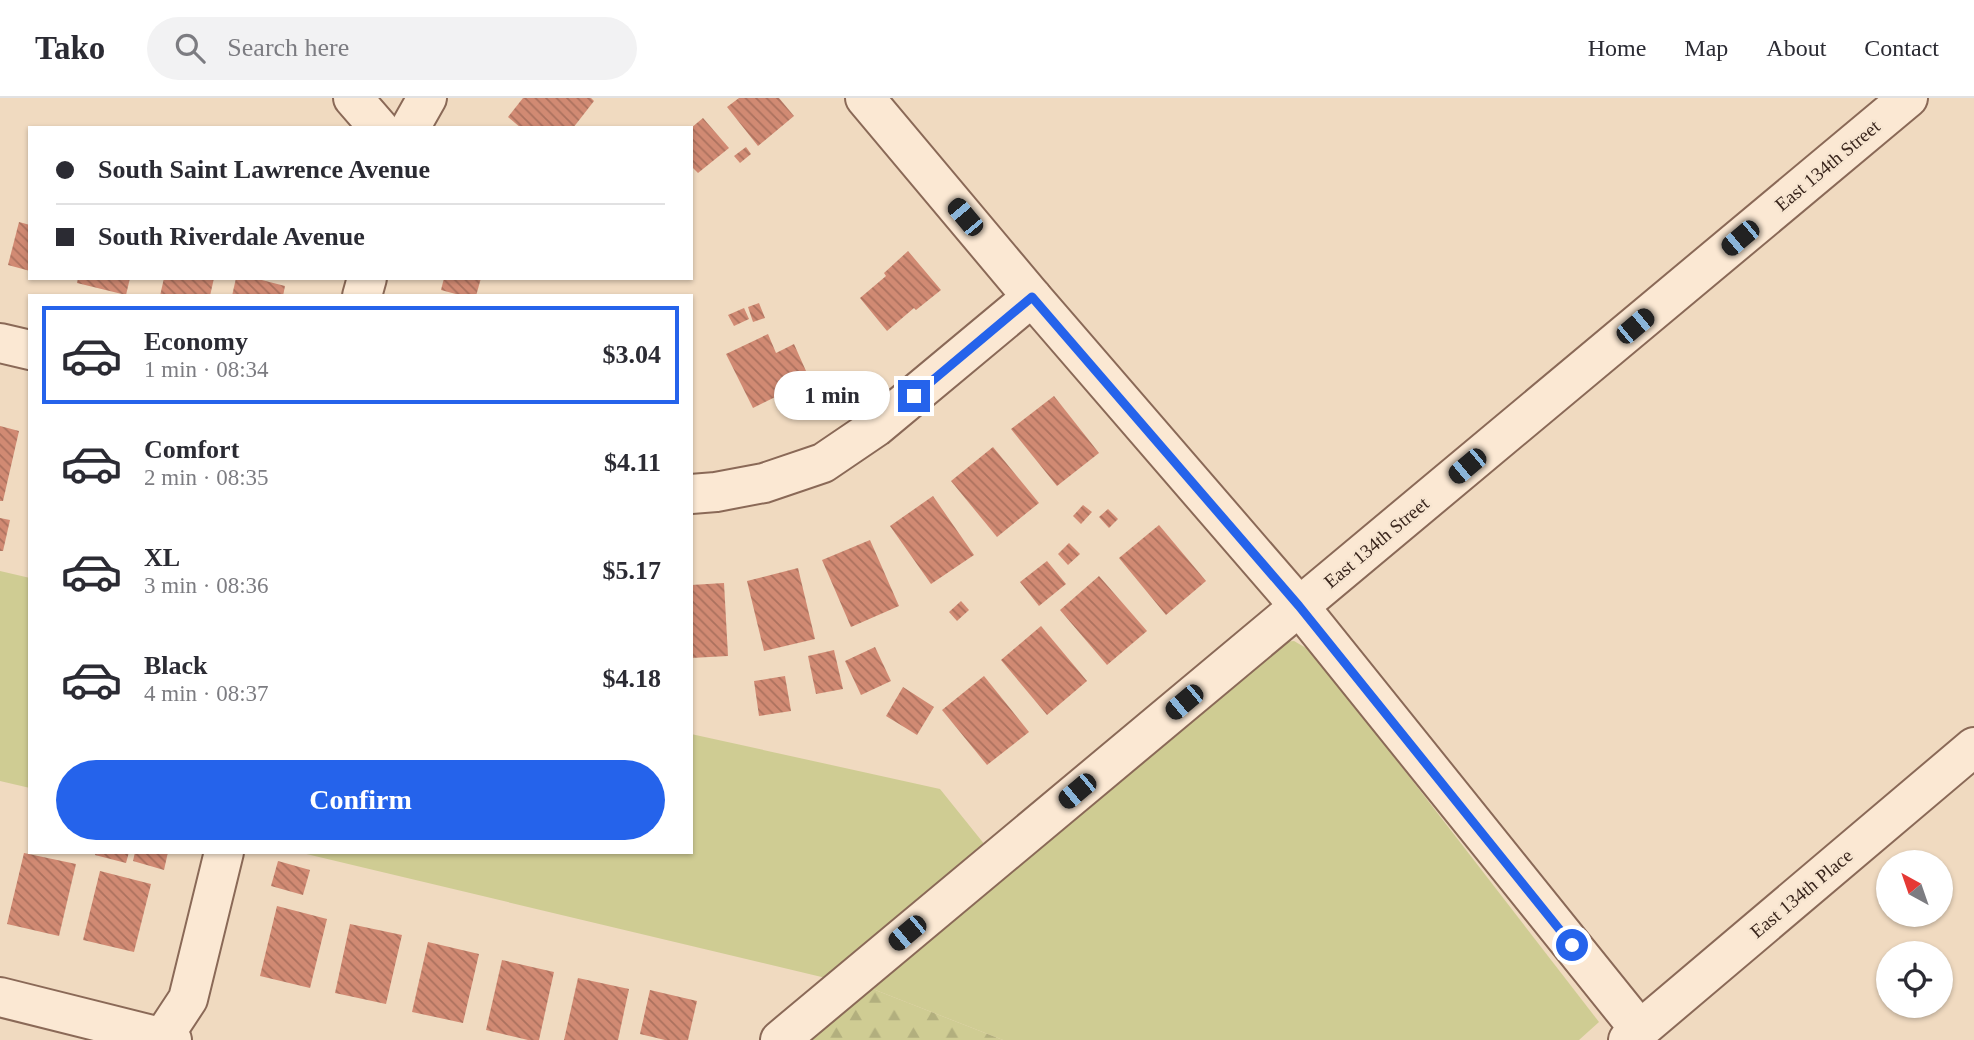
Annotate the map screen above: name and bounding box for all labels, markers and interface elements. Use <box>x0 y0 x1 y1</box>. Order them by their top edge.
search box <box>147 17 637 80</box>
icon: search <box>171 29 209 67</box>
text: Tako <box>35 30 105 66</box>
text: Search here <box>227 33 349 62</box>
text: Home <box>1588 35 1646 61</box>
text: Map <box>1684 35 1728 61</box>
text: About <box>1766 35 1826 61</box>
text: Contact <box>1864 35 1939 61</box>
street label: East 134th Street <box>1771 115 1884 215</box>
text: South Saint Lawrence Avenue <box>98 155 430 184</box>
car <box>944 194 987 240</box>
car <box>1718 216 1763 260</box>
text: South Riverdale Avenue <box>98 222 365 251</box>
car <box>1613 304 1658 348</box>
icon: car <box>60 324 123 387</box>
text: Economy <box>144 327 248 356</box>
text: $3.04 <box>603 340 661 369</box>
text: 1 min · 08:34 <box>144 357 269 382</box>
callout: 1 min <box>774 372 890 420</box>
route end <box>898 380 930 412</box>
text: 1 min <box>804 383 860 408</box>
icon: car <box>60 432 123 495</box>
text: Comfort <box>144 435 239 464</box>
car <box>1445 444 1490 488</box>
text: $4.11 <box>604 448 661 477</box>
text: 2 min · 08:35 <box>144 465 269 490</box>
street label: East 134th Street <box>1320 492 1433 592</box>
icon: car <box>60 540 123 603</box>
text: XL <box>144 543 180 572</box>
text: $5.17 <box>603 556 661 585</box>
text: 3 min · 08:36 <box>144 573 269 598</box>
icon: car <box>60 648 123 711</box>
text: Black <box>144 651 208 680</box>
text: $4.18 <box>603 664 661 693</box>
car <box>1162 680 1207 724</box>
text: 4 min · 08:37 <box>144 681 269 706</box>
button: Confirm <box>56 760 665 840</box>
car <box>1055 769 1100 813</box>
street label: East 134th Place <box>1746 845 1857 942</box>
north arrow <box>1876 850 1953 928</box>
map controls <box>1876 850 1953 1018</box>
car <box>885 911 930 955</box>
route start <box>1556 929 1588 961</box>
button: locate <box>1876 941 1953 1018</box>

